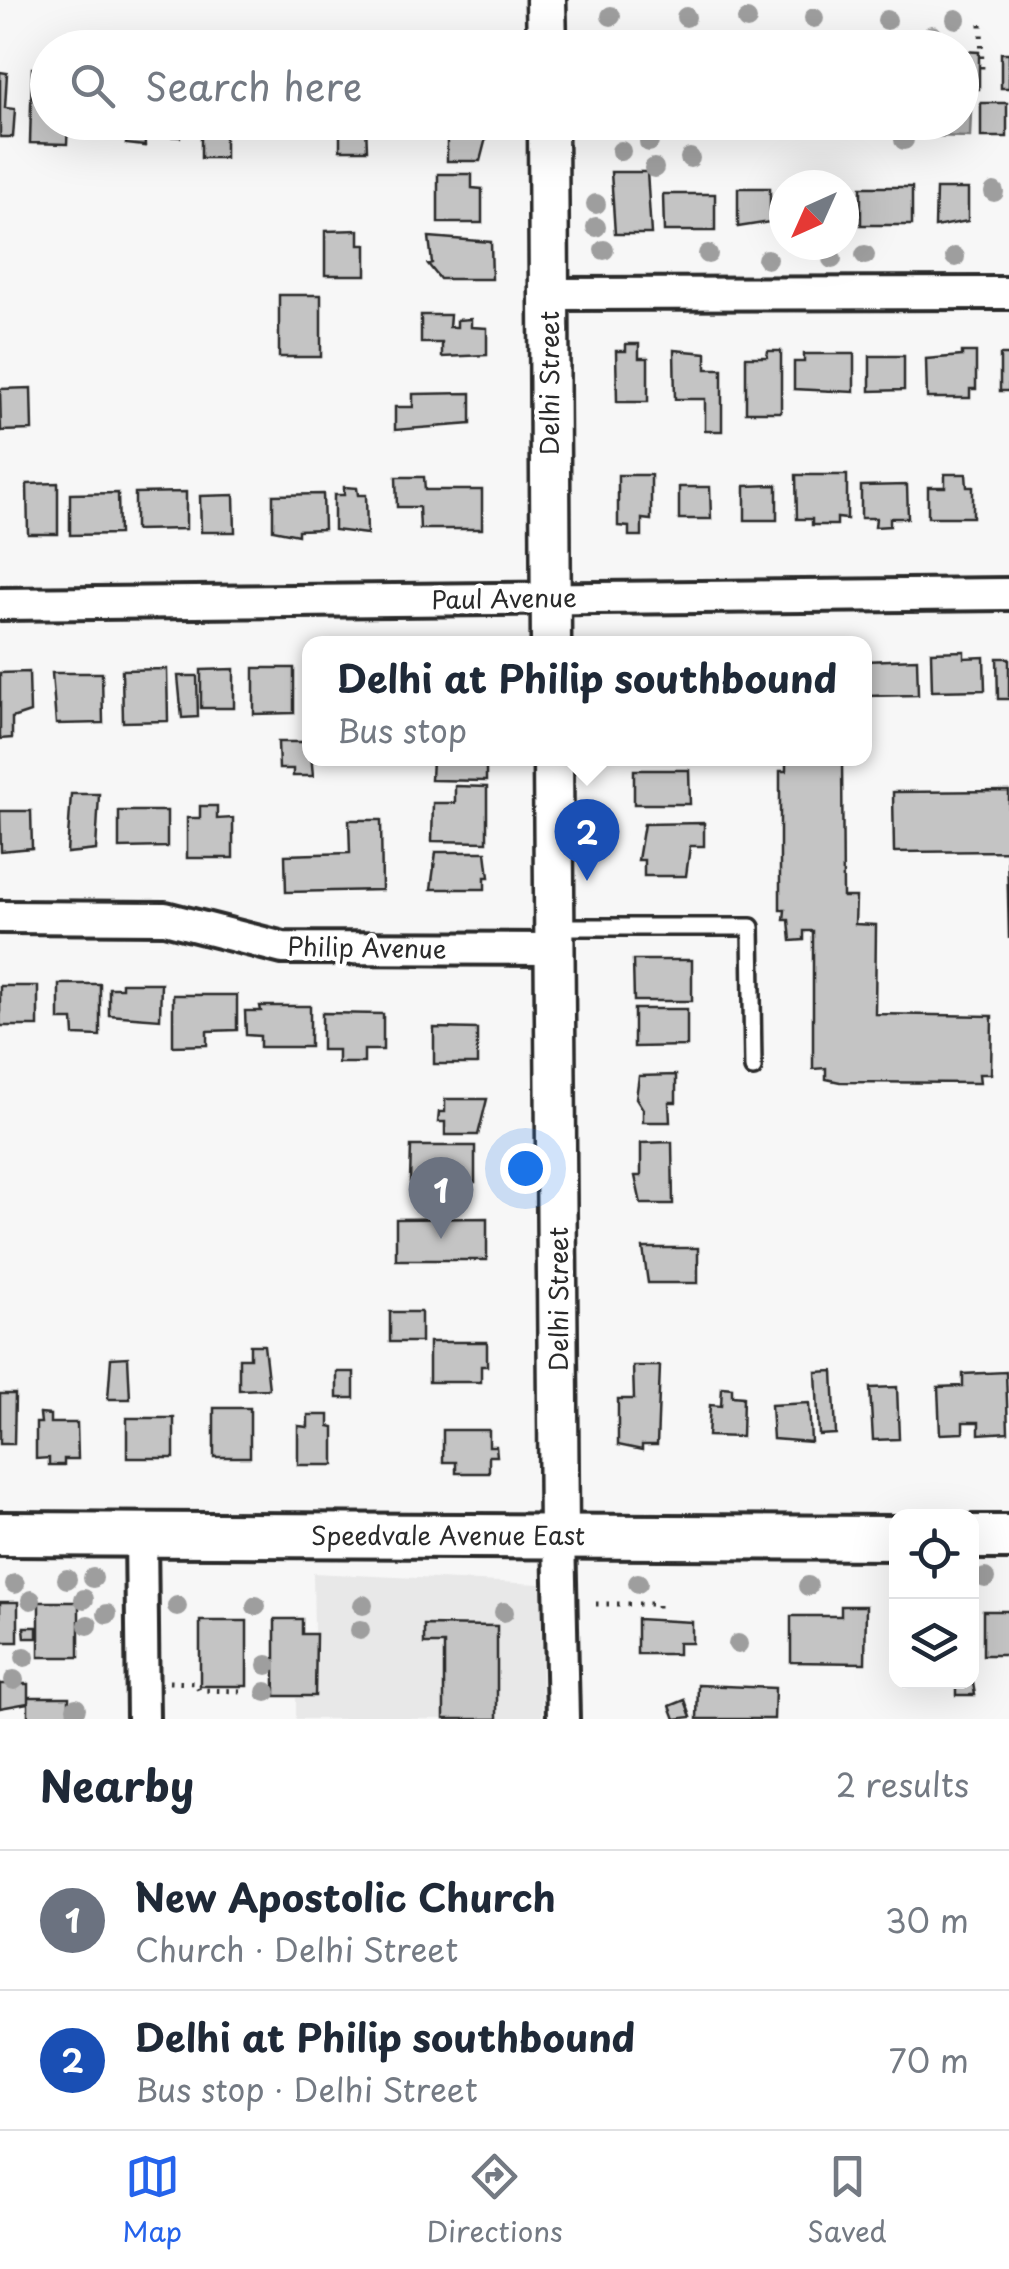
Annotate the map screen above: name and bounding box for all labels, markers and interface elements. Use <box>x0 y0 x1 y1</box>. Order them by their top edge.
search box <box>30 30 979 140</box>
text: Search here <box>145 57 362 114</box>
icon: search <box>65 58 120 113</box>
north arrow <box>769 170 859 260</box>
street label: Delhi Street <box>530 311 568 455</box>
street label: Paul Avenue <box>431 578 577 618</box>
popup <box>302 636 872 766</box>
text: Delhi at Philip southbound <box>337 649 837 706</box>
text: Bus stop <box>337 706 467 754</box>
pin: 2 <box>554 798 620 881</box>
street label: Philip Avenue <box>287 927 447 967</box>
your location <box>500 1143 551 1194</box>
pin: 1 <box>408 1156 474 1239</box>
street label: Delhi Street <box>539 1227 577 1371</box>
map controls <box>889 1509 979 1689</box>
button: locate <box>889 1509 979 1599</box>
street label: Speedvale Avenue East <box>311 1516 585 1554</box>
button: layers <box>889 1599 979 1689</box>
text: Nearby <box>40 1753 194 1816</box>
text: 2 results <box>836 1760 969 1808</box>
text: New Apostolic Church <box>135 1868 556 1925</box>
text: 1 <box>65 1896 80 1944</box>
text: 30 m <box>885 1896 969 1944</box>
text: Church · Delhi Street <box>135 1925 458 1973</box>
text: Delhi at Philip southbound <box>135 2008 635 2065</box>
text: 2 <box>61 2036 84 2084</box>
text: 70 m <box>889 2036 969 2084</box>
text: Bus stop · Delhi Street <box>135 2065 478 2113</box>
tab: Map <box>122 2149 182 2252</box>
tab: Directions <box>427 2149 563 2252</box>
tab: Saved <box>807 2149 887 2252</box>

